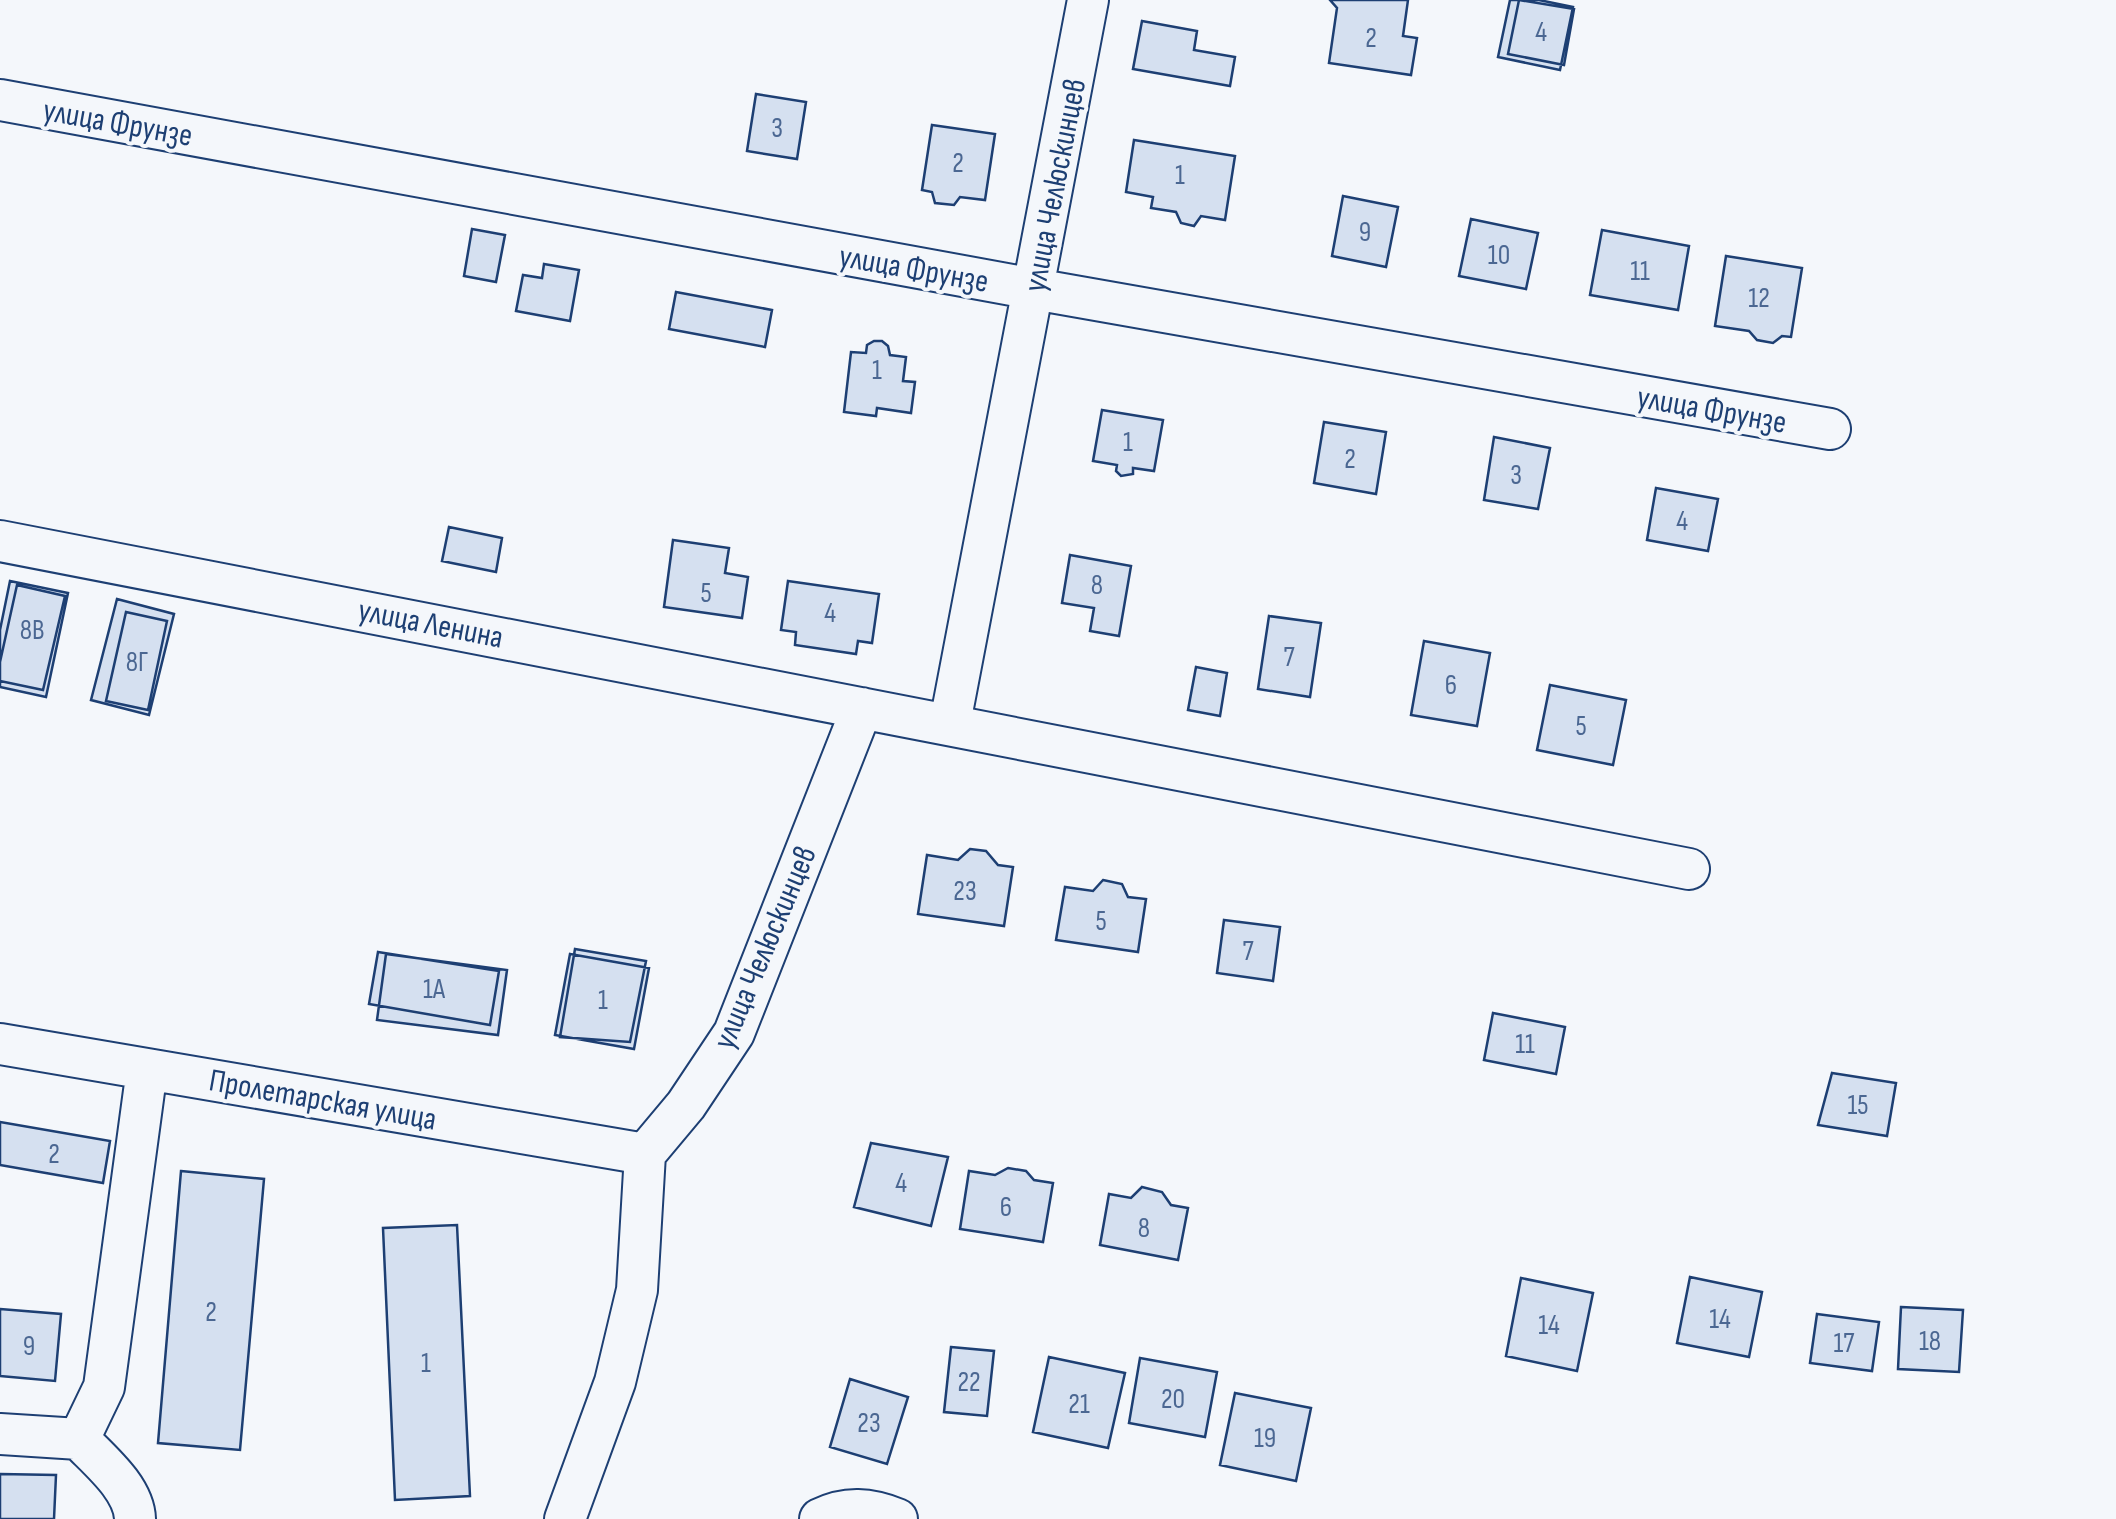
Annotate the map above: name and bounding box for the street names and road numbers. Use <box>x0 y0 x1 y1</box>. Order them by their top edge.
street label: улица Челюскинцев <box>1016 75 1095 295</box>
street label: улица Фрунзе <box>40 91 195 156</box>
street label: улица Фрунзе <box>836 237 991 302</box>
street label: улица Фрунзе <box>1634 378 1789 443</box>
street label: улица Ленина <box>355 591 506 658</box>
street label: улица Челюскинцев <box>705 840 826 1055</box>
street label: Пролетарская улица <box>206 1061 439 1140</box>

